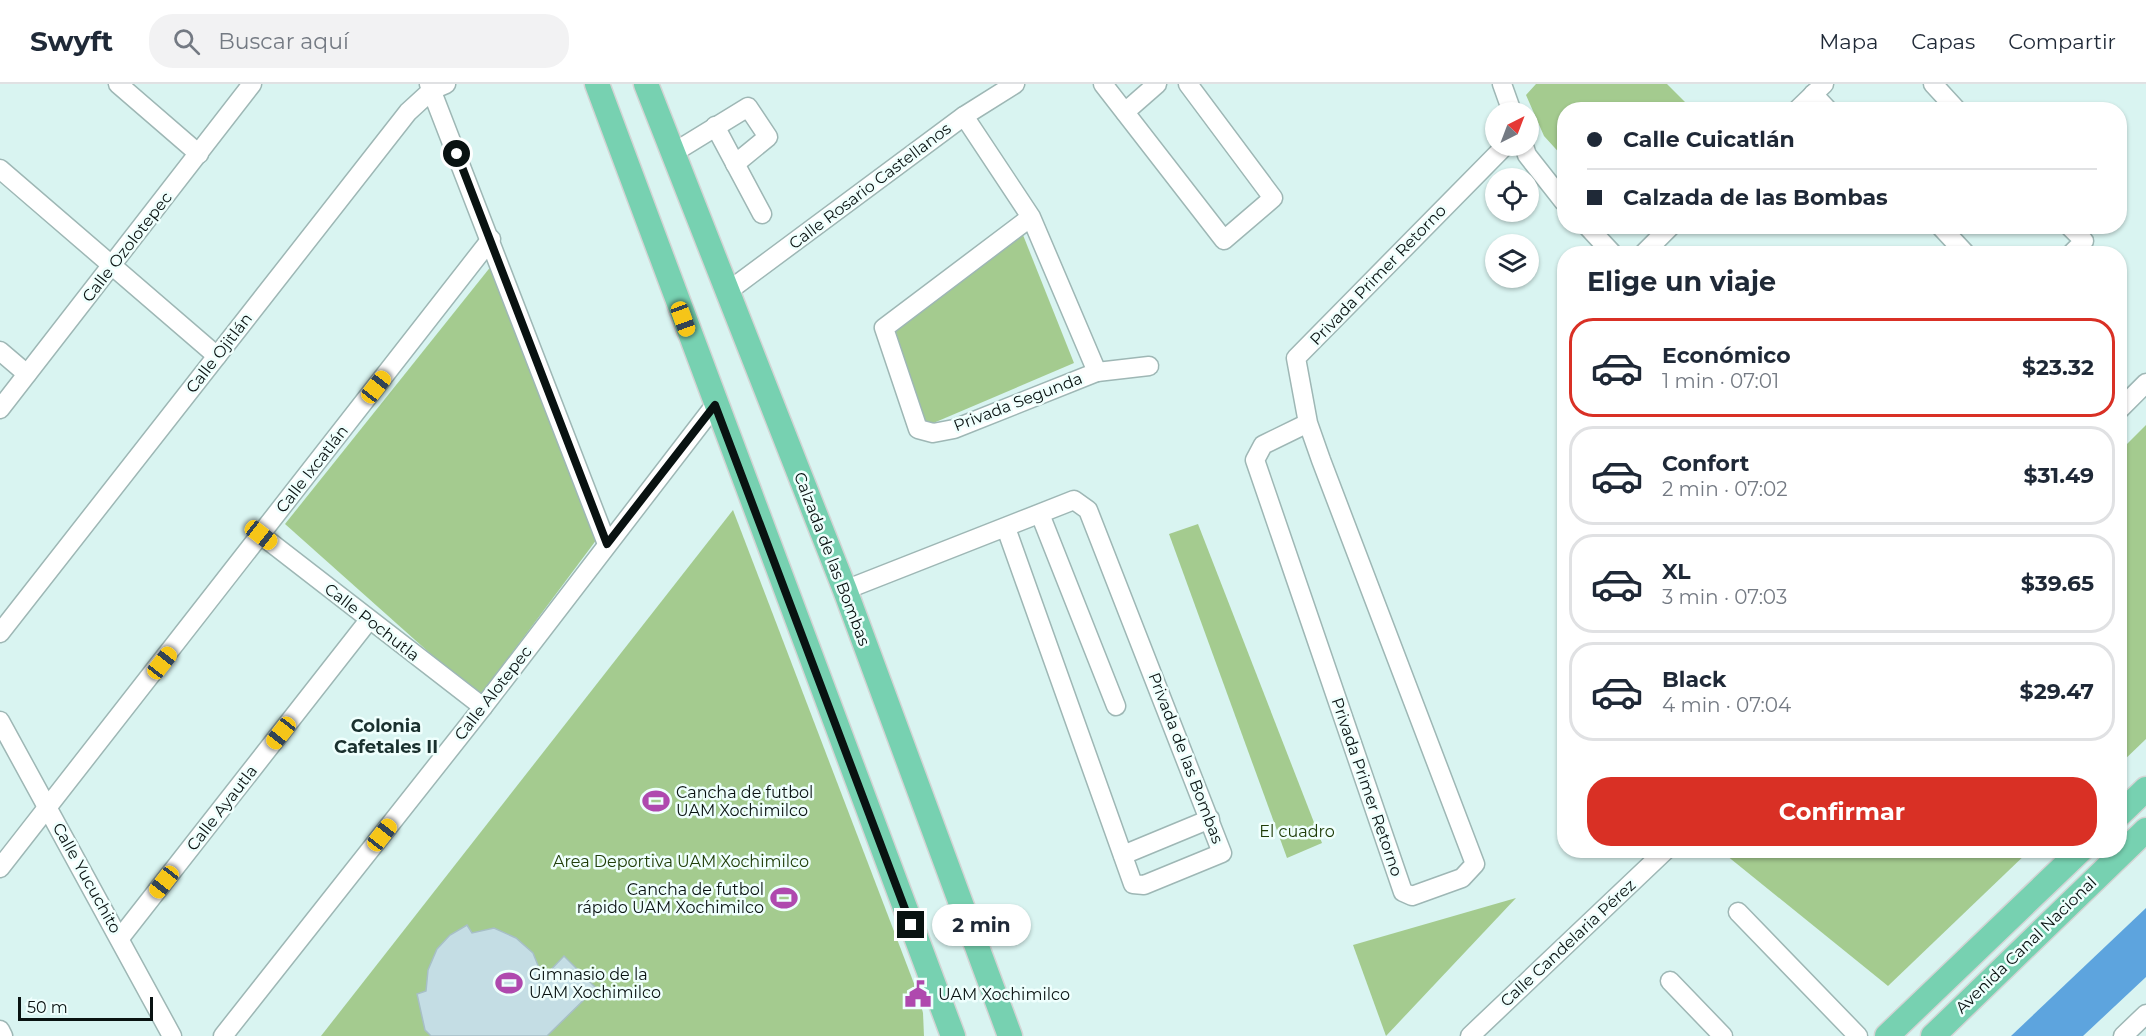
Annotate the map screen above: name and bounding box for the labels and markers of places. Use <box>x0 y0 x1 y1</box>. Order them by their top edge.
place label: Cancha de futbol UAM Xochimilco <box>676 783 813 820</box>
sports icon: Cancha de futbol UAM Xochimilco <box>641 786 671 816</box>
place label: Cancha de futbol rápido UAM Xochimilco <box>577 880 764 917</box>
sports icon: Cancha de futbol rápido UAM Xochimilco <box>769 883 799 913</box>
place label: Gimnasio de la UAM Xochimilco <box>529 965 661 1002</box>
sports icon: Gimnasio de la UAM Xochimilco <box>494 968 524 998</box>
public building icon: UAM Xochimilco <box>903 979 933 1009</box>
place label: UAM Xochimilco <box>938 985 1070 1004</box>

